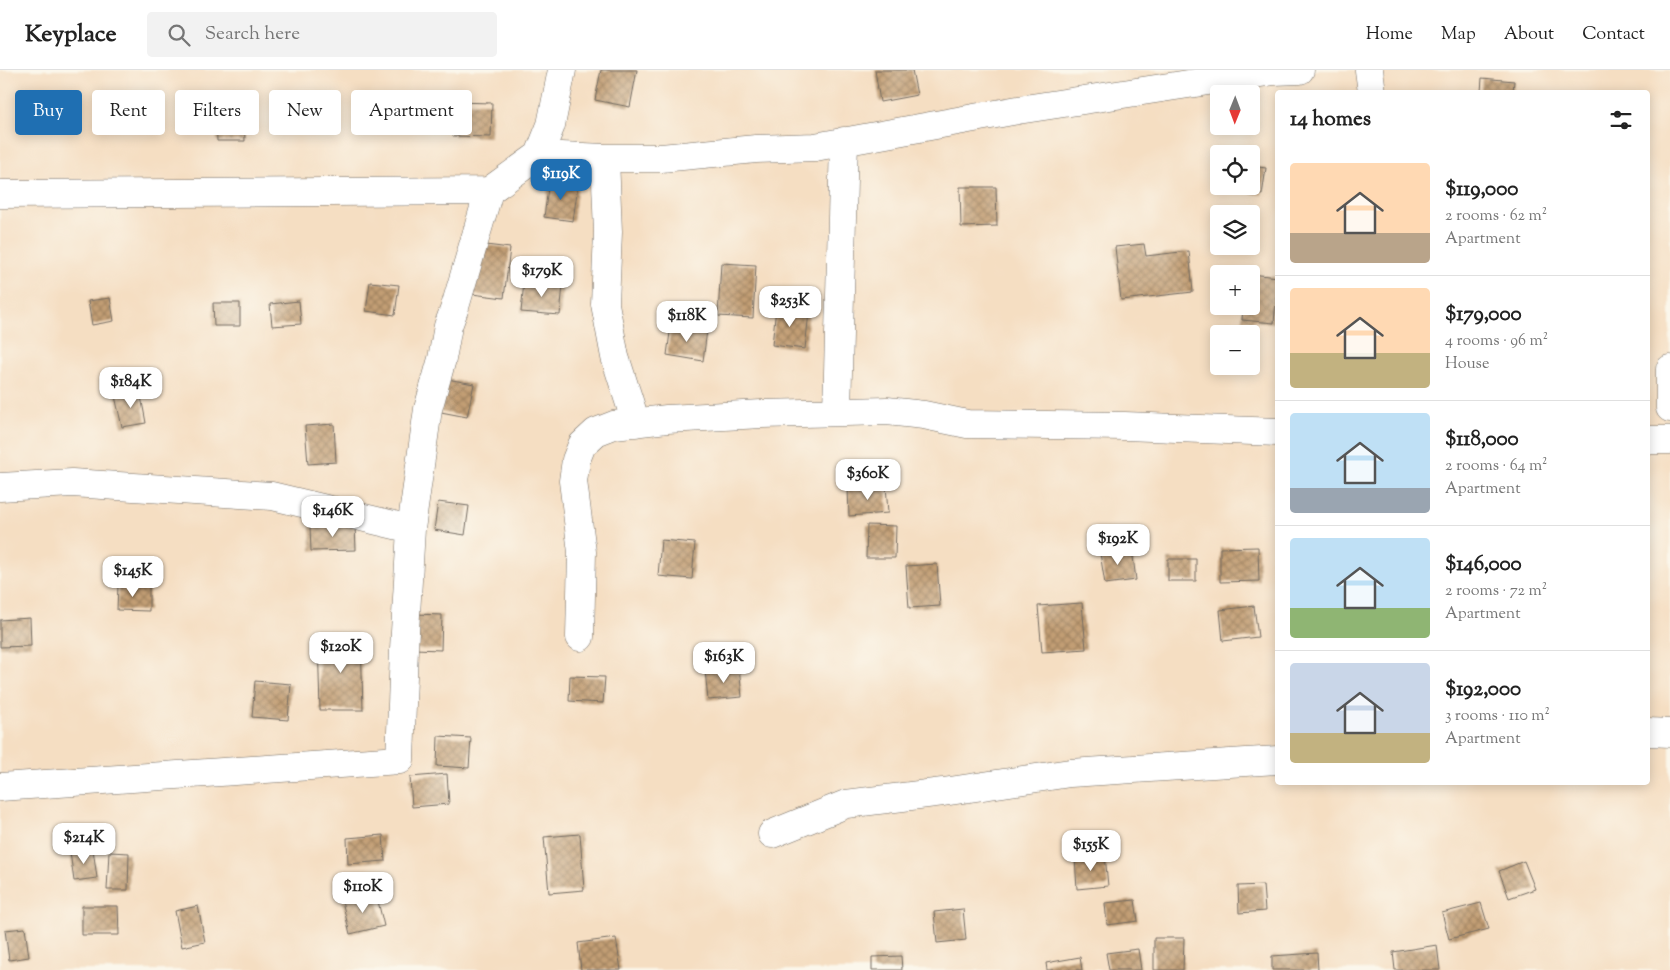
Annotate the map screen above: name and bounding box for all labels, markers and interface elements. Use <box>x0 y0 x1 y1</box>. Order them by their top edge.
search box <box>147 12 497 57</box>
text: Keyplace <box>25 18 117 52</box>
icon: search <box>165 21 193 49</box>
text: Search here <box>205 21 300 48</box>
text: Home <box>1366 22 1413 48</box>
text: Map <box>1441 22 1476 48</box>
text: About <box>1504 22 1554 48</box>
text: Contact <box>1582 22 1645 48</box>
north arrow <box>1210 85 1260 135</box>
map controls <box>1210 85 1260 375</box>
chip: Buy <box>15 90 82 135</box>
chip: Rent <box>92 90 165 135</box>
chip: Filters <box>175 90 259 135</box>
chip: New <box>269 90 341 135</box>
chip: Apartment <box>351 90 472 135</box>
text: 14 homes <box>1290 105 1371 135</box>
icon: filters <box>1607 106 1635 134</box>
button: locate <box>1210 145 1260 195</box>
pin: $119K <box>526 158 596 201</box>
text: $119K <box>542 163 580 186</box>
text: $119,000 <box>1445 175 1518 205</box>
icon: home <box>1330 183 1390 243</box>
button: layers <box>1210 205 1260 255</box>
text: 2 rooms · 62 m² <box>1445 205 1547 228</box>
text: Apartment <box>1445 228 1521 251</box>
pin: $179K <box>507 256 577 298</box>
text: $179K <box>521 260 563 283</box>
button: + <box>1210 265 1260 315</box>
pin: $253K <box>755 286 825 328</box>
text: $253K <box>770 290 810 313</box>
pin: $118K <box>652 300 722 343</box>
text: $179,000 <box>1445 300 1522 330</box>
text: $118K <box>668 305 707 328</box>
icon: home <box>1330 308 1390 368</box>
button: − <box>1210 325 1260 375</box>
text: 4 rooms · 96 m² <box>1445 330 1548 353</box>
text: House <box>1445 353 1489 376</box>
pin: $184K <box>96 366 166 409</box>
text: $184K <box>110 371 152 394</box>
text: $118,000 <box>1445 425 1519 455</box>
icon: home <box>1330 433 1390 493</box>
text: 2 rooms · 64 m² <box>1445 455 1548 478</box>
pin: $360K <box>833 458 903 501</box>
text: $360K <box>847 463 889 486</box>
text: Apartment <box>1445 478 1521 501</box>
pin: $146K <box>298 496 368 538</box>
text: $146K <box>312 500 354 523</box>
pin: $192K <box>1083 524 1153 566</box>
text: $192K <box>1098 528 1138 551</box>
text: $146,000 <box>1445 550 1522 580</box>
pin: $145K <box>98 556 168 598</box>
icon: home <box>1330 558 1390 618</box>
text: $145K <box>113 560 153 583</box>
text: 2 rooms · 72 m² <box>1445 580 1547 603</box>
text: Apartment <box>1445 603 1521 626</box>
pin: $120K <box>306 632 376 674</box>
text: $120K <box>320 636 362 659</box>
pin: $163K <box>689 642 759 684</box>
text: $163K <box>704 646 744 669</box>
text: $192,000 <box>1445 675 1521 705</box>
icon: home <box>1330 683 1390 743</box>
text: 3 rooms · 110 m² <box>1445 705 1550 728</box>
text: Apartment <box>1445 728 1521 751</box>
pin: $214K <box>49 822 119 865</box>
text: $214K <box>63 827 105 850</box>
pin: $155K <box>1056 830 1126 872</box>
text: $155K <box>1073 834 1109 857</box>
pin: $110K <box>328 872 398 914</box>
text: $110K <box>343 876 383 899</box>

